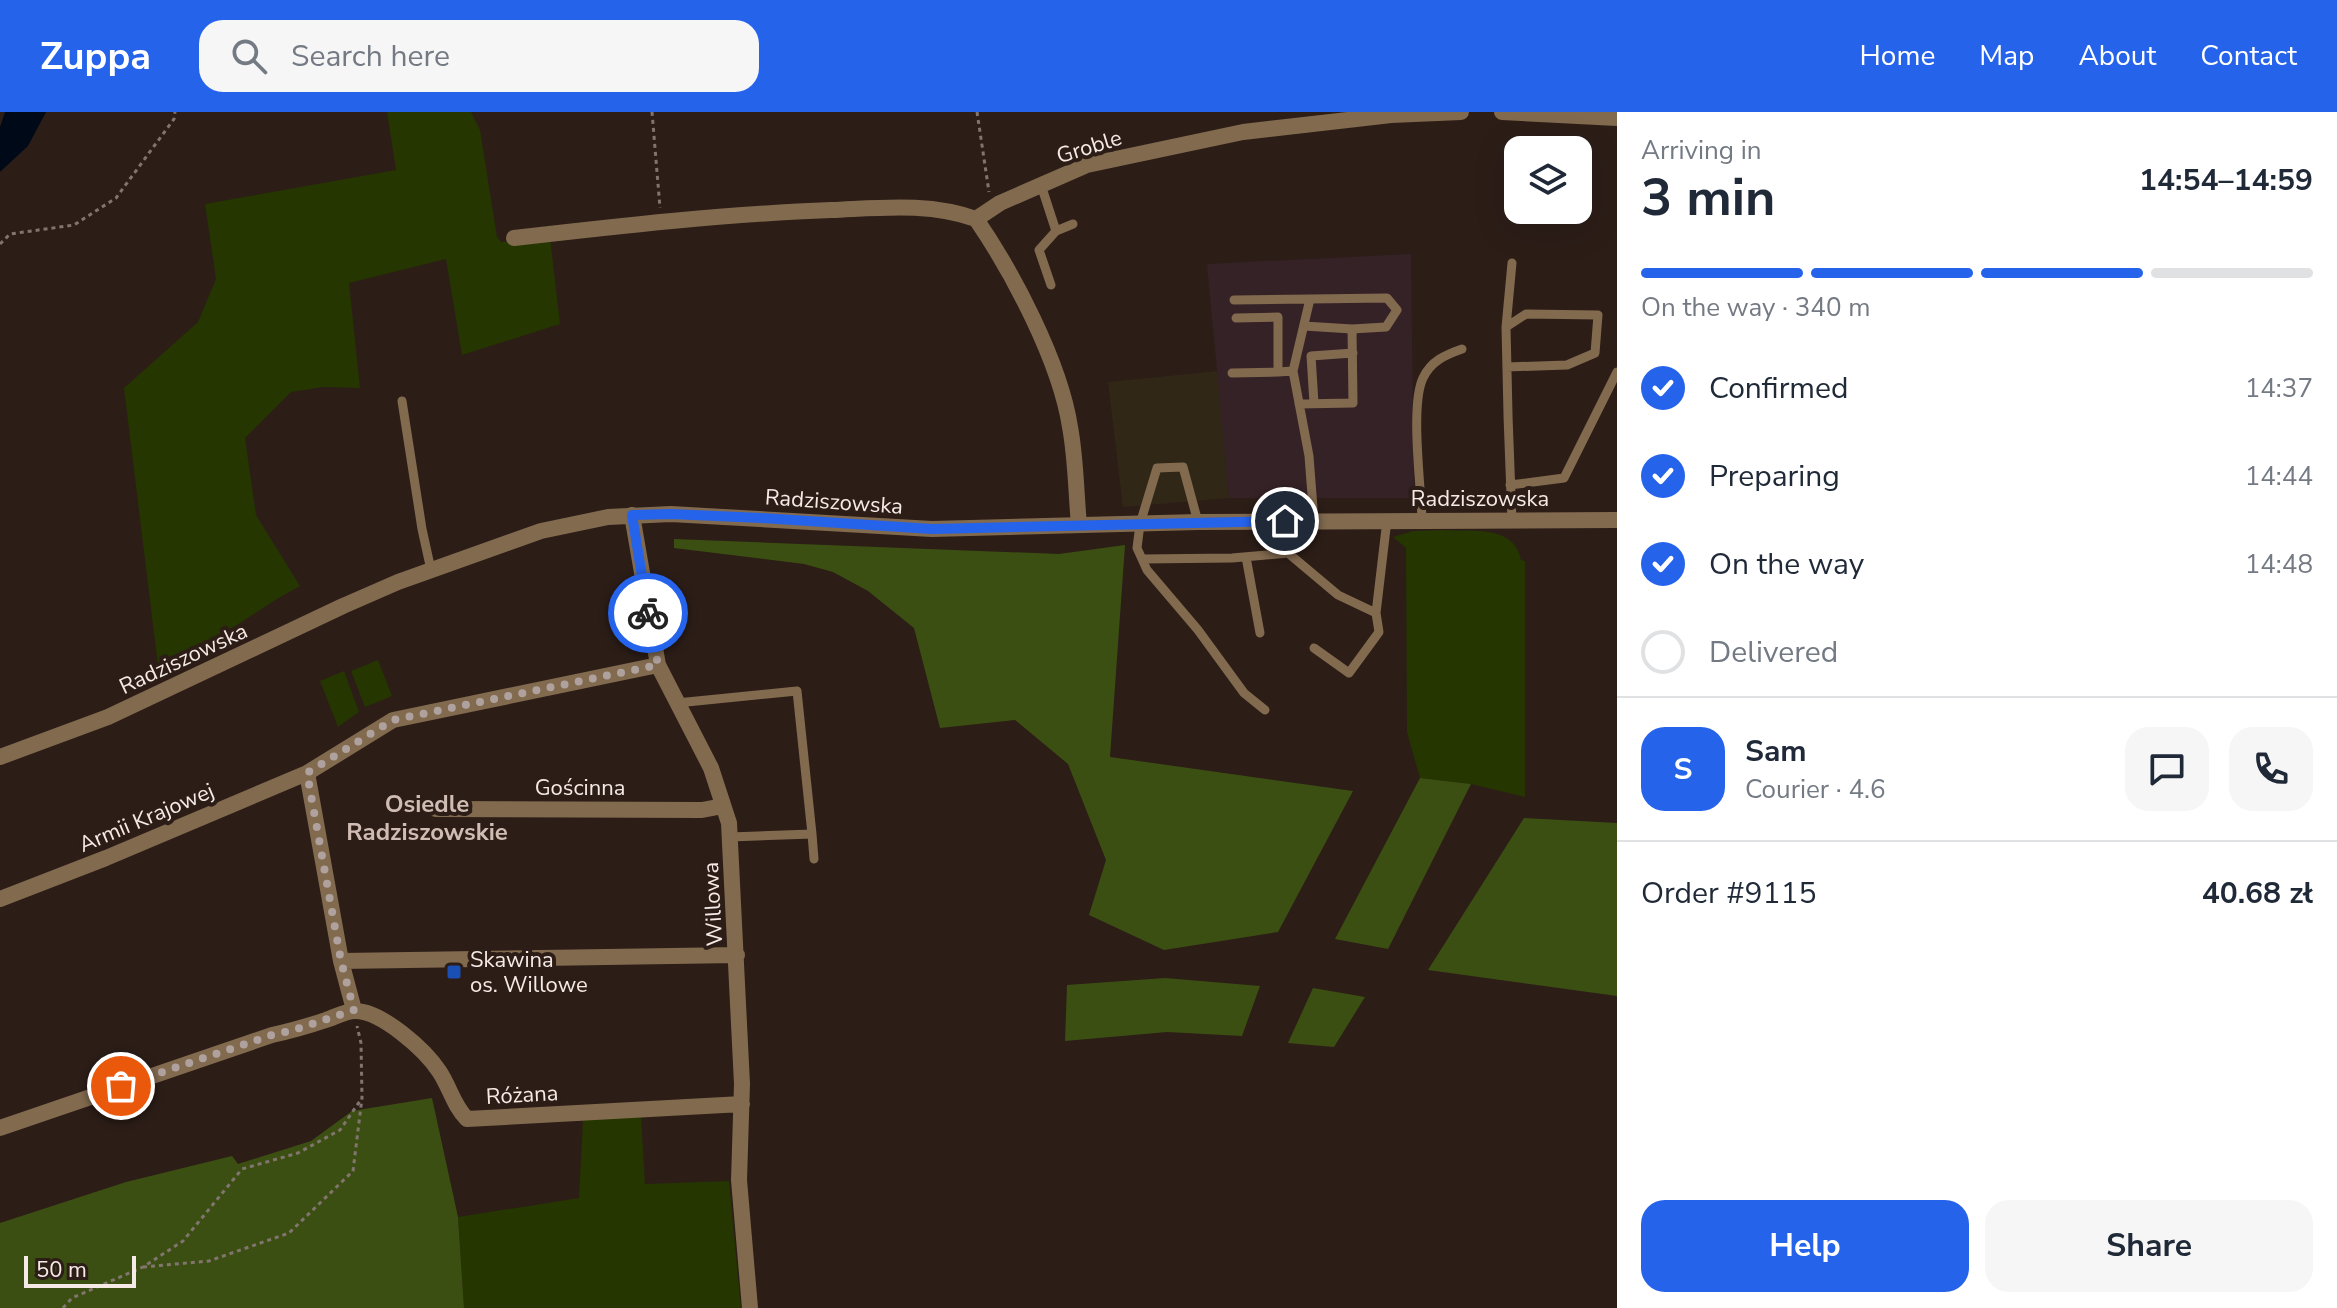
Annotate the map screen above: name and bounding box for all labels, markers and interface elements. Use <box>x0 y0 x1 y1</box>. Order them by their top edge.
search box <box>199 20 759 92</box>
text: Zuppa <box>40 31 151 82</box>
icon: search <box>227 34 271 78</box>
text: Search here <box>291 36 450 77</box>
text: Home <box>1860 37 1935 75</box>
text: Map <box>1979 37 2034 75</box>
text: About <box>2078 37 2156 75</box>
text: Contact <box>2200 37 2297 75</box>
street label: Groble <box>1053 123 1126 171</box>
text: Arriving in <box>1641 133 1762 168</box>
map controls <box>1504 136 1592 224</box>
button: layers <box>1504 136 1592 224</box>
text: 14:54–14:59 <box>2139 160 2313 201</box>
text: 3 min <box>1641 162 1776 233</box>
text: On the way · 340 m <box>1641 290 1870 325</box>
icon: check <box>1641 366 1685 410</box>
text: Confirmed <box>1709 368 1849 409</box>
text: 14:37 <box>2245 371 2313 406</box>
icon: check <box>1641 454 1685 498</box>
text: Preparing <box>1709 456 1840 497</box>
text: 14:44 <box>2245 459 2313 494</box>
street label: Radziszowska <box>764 482 904 522</box>
street label: Radziszowska <box>1411 484 1549 514</box>
pin <box>1251 487 1319 555</box>
icon: home <box>1263 499 1307 543</box>
icon: check <box>1641 542 1685 586</box>
text: On the way <box>1709 544 1864 585</box>
text: 14:48 <box>2245 547 2313 582</box>
courier <box>608 573 688 653</box>
icon: bike <box>626 591 670 635</box>
street label: Radziszowska <box>114 616 252 702</box>
text: Delivered <box>1709 632 1838 673</box>
button: chat <box>2125 727 2209 811</box>
button: phone <box>2229 727 2313 811</box>
text: Sam <box>1745 731 1807 772</box>
text: S <box>1674 749 1692 790</box>
text: Courier · 4.6 <box>1745 772 1886 807</box>
street label: Gościnna <box>535 773 625 803</box>
street label: Armii Krajowej <box>74 776 219 860</box>
district label: Osiedle Radziszowskie <box>346 788 508 848</box>
street label: Willowa <box>696 861 730 947</box>
text: Order #9115 <box>1641 873 1816 914</box>
text: 40.68 zł <box>2202 873 2313 914</box>
place label: Skawina os. Willowe <box>470 945 588 1000</box>
marker: Skawina os. Willowe <box>445 963 463 981</box>
pin <box>87 1052 155 1120</box>
icon: bag <box>99 1064 143 1108</box>
street label: Różana <box>485 1078 559 1112</box>
button: Help <box>1641 1200 1969 1292</box>
button: Share <box>1985 1200 2313 1292</box>
scale bar <box>24 1252 136 1288</box>
text: 50 m <box>36 1255 87 1285</box>

